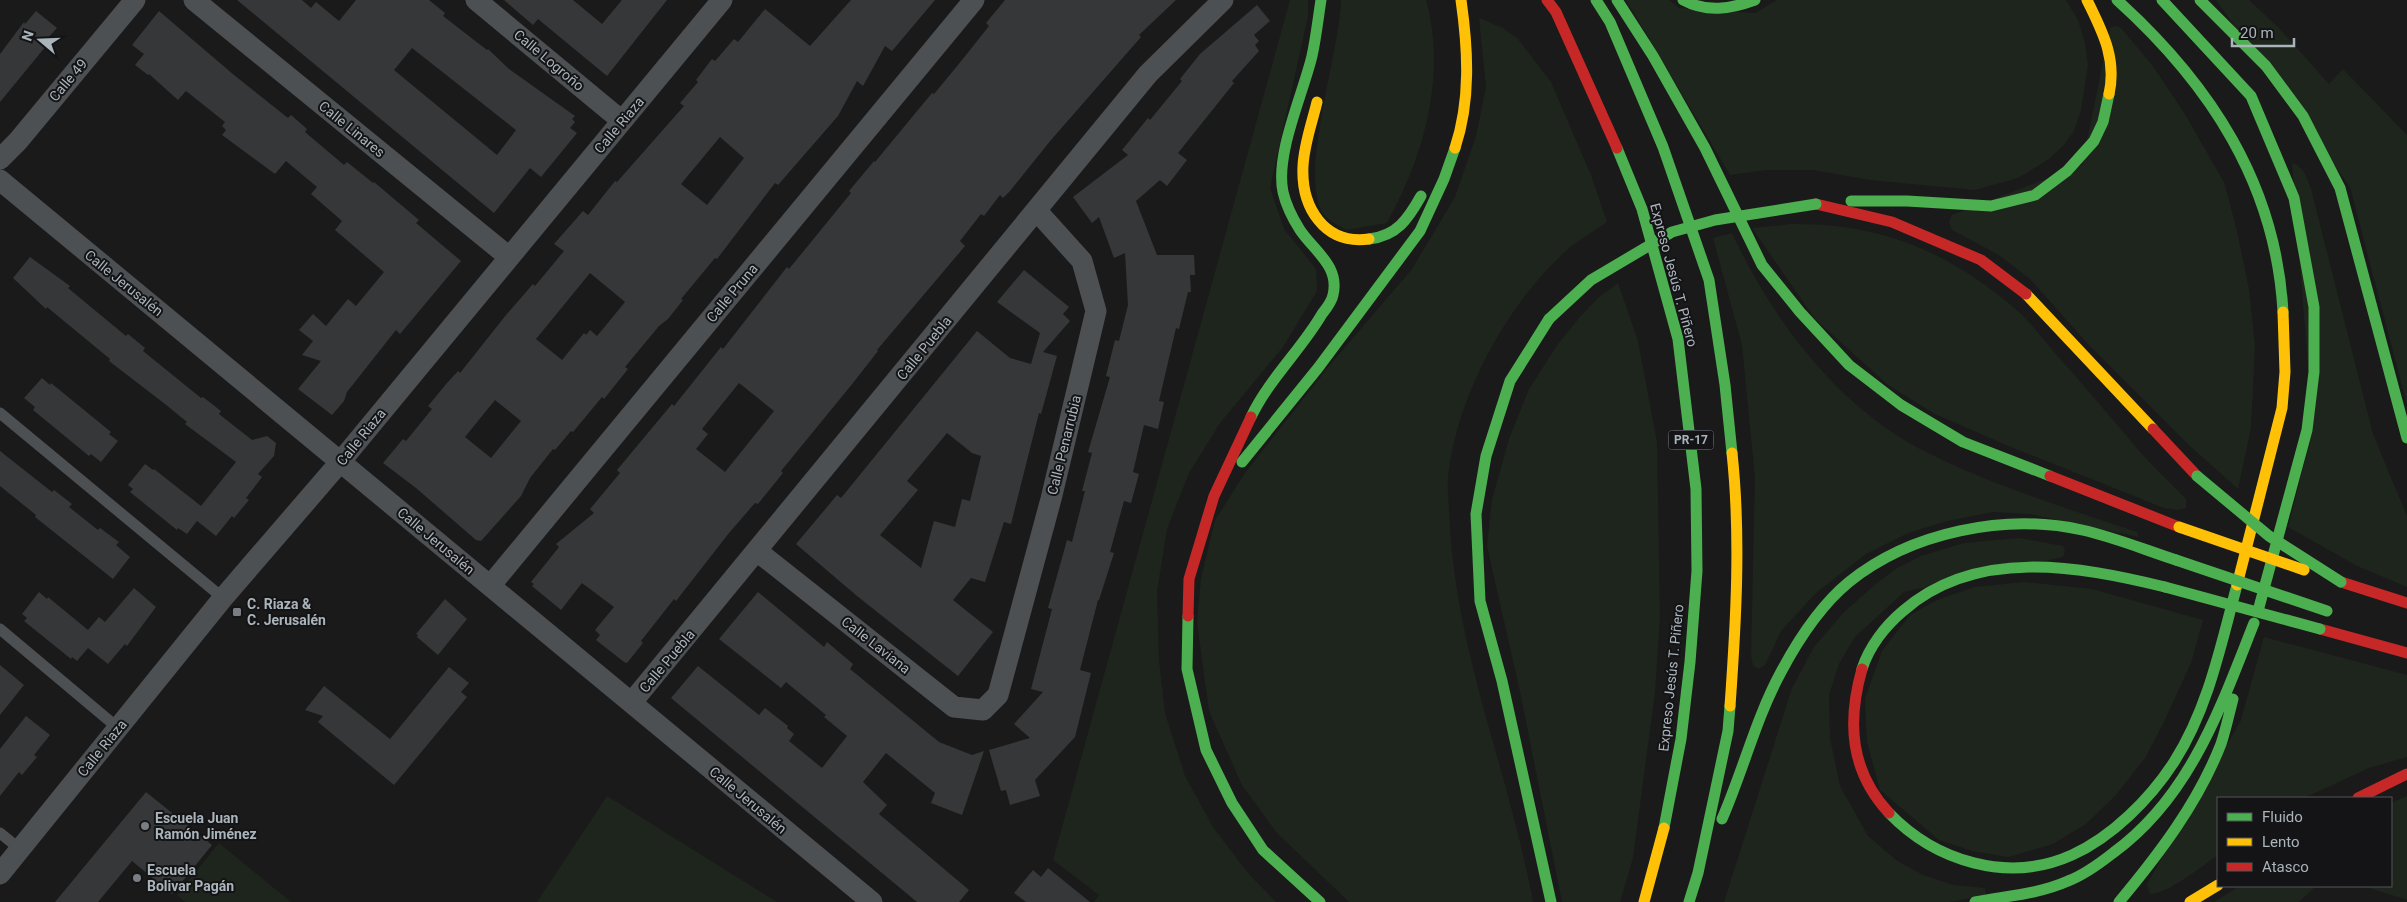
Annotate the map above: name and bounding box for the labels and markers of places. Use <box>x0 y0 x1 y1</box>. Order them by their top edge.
place label: C. Riaza & C. Jerusalén <box>247 596 326 628</box>
marker: C. Riaza & C. Jerusalén <box>231 606 243 618</box>
place label: Escuela Juan Ramón Jiménez <box>155 810 257 842</box>
marker: Escuela Juan Ramón Jiménez <box>139 820 151 832</box>
place label: Escuela Bolivar Pagán <box>147 862 234 894</box>
marker: Escuela Bolivar Pagán <box>131 872 143 884</box>

